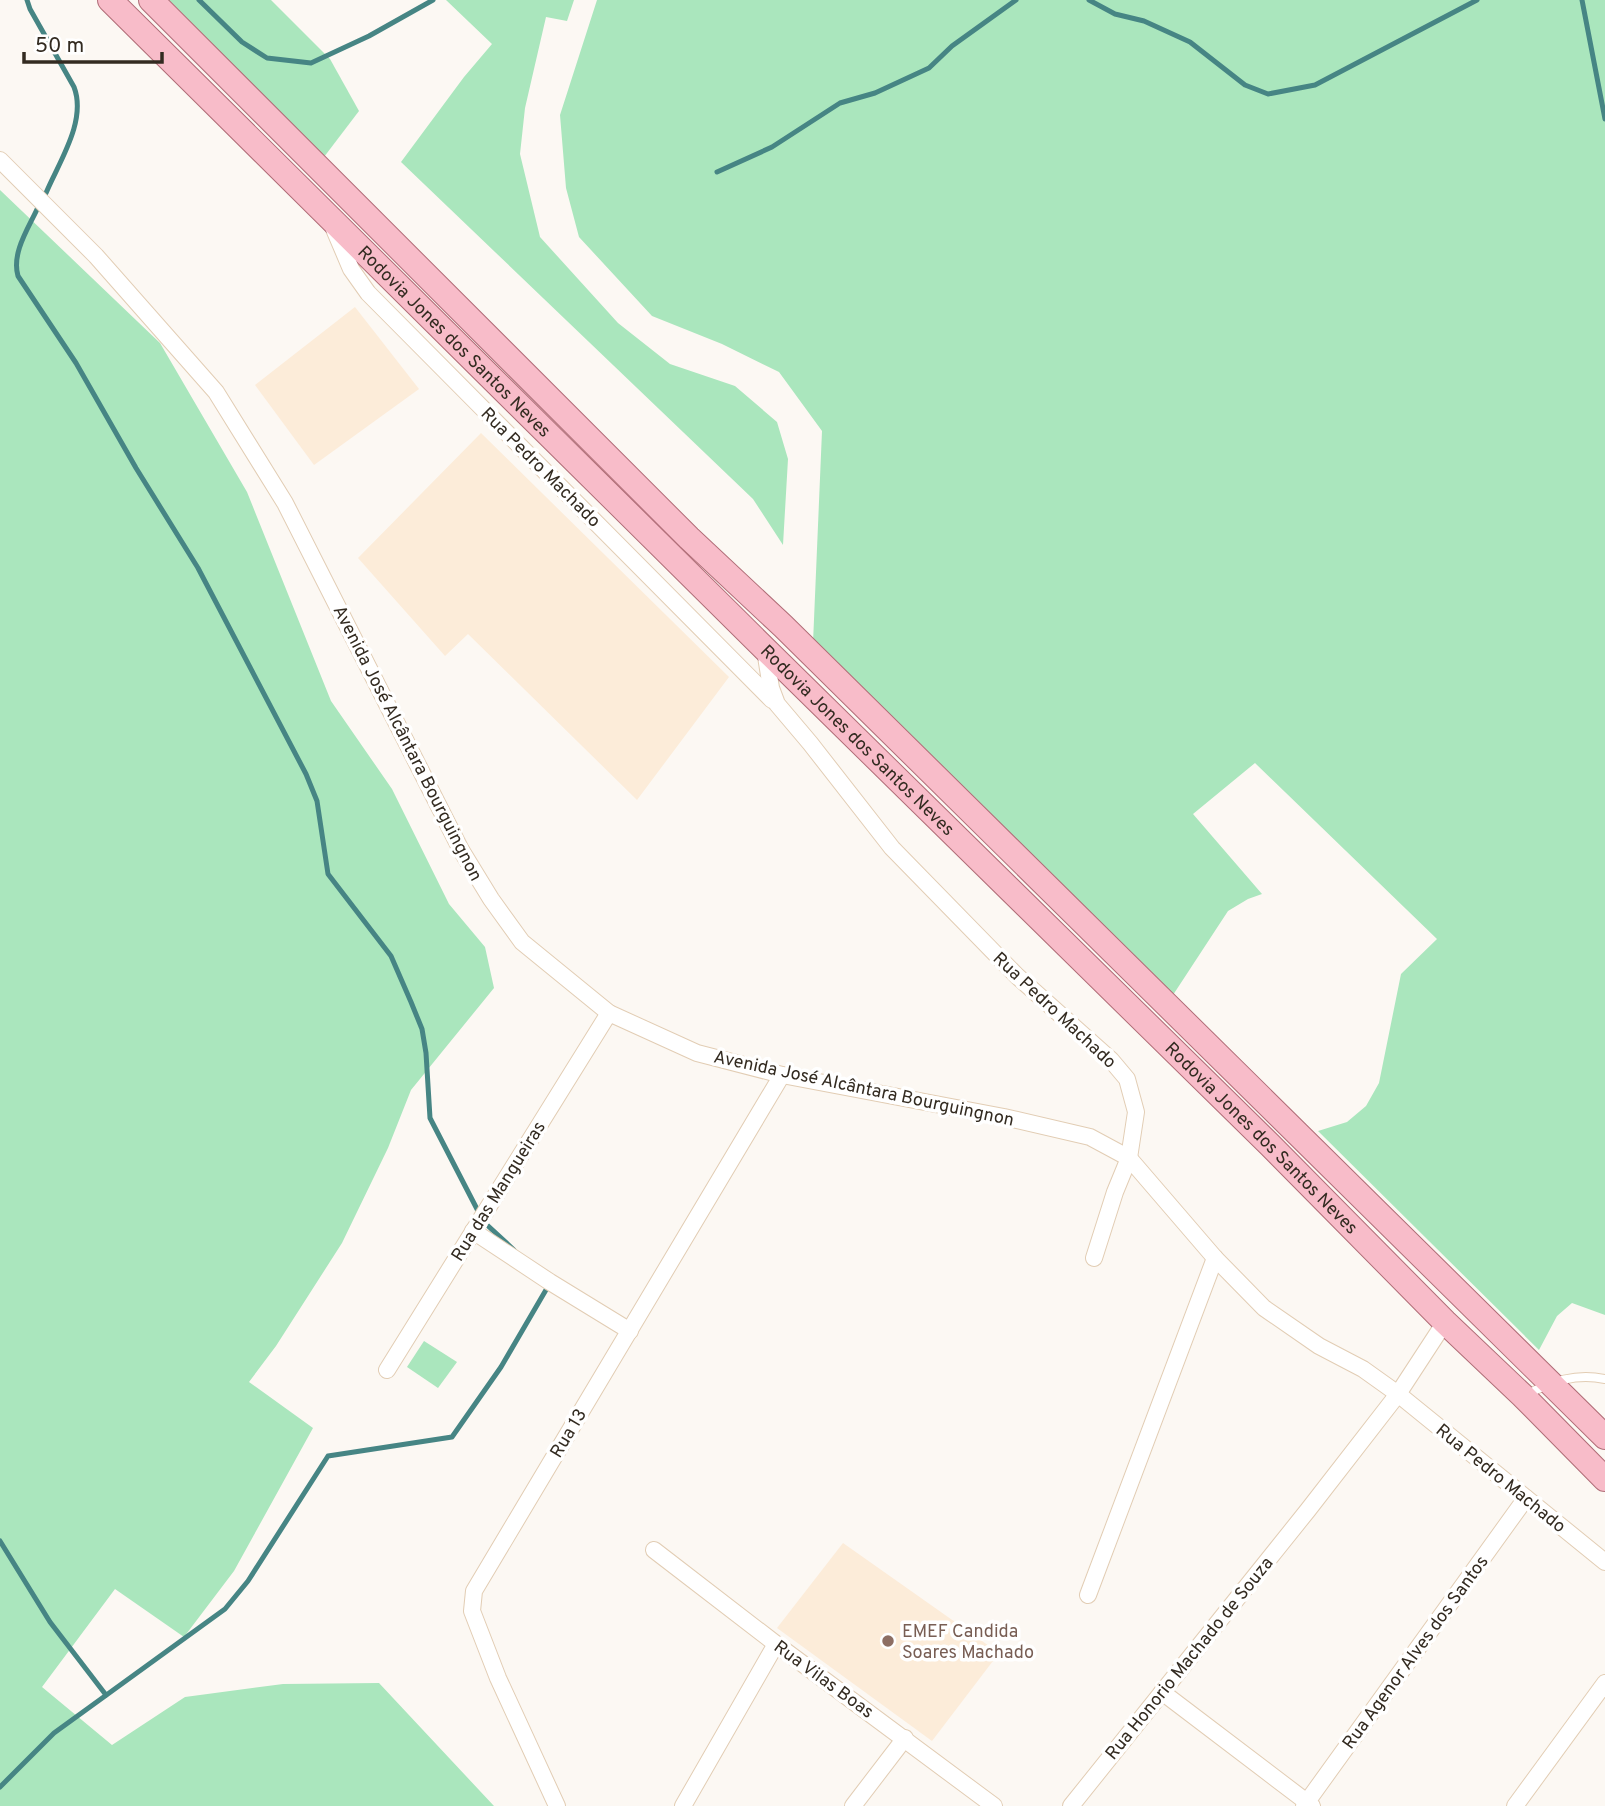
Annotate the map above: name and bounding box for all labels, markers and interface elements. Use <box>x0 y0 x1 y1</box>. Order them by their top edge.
scale bar <box>24 21 163 65</box>
text: 50 m <box>35 33 84 60</box>
street label: Rodovia Jones dos Santos Neves <box>352 242 555 443</box>
street label: Rua Pedro Machado <box>475 403 605 533</box>
street label: Avenida José Alcântara Bourguingnon <box>327 602 486 885</box>
street label: Rodovia Jones dos Santos Neves <box>755 641 959 842</box>
street label: Rua Pedro Machado <box>987 948 1121 1074</box>
street label: Rodovia Jones dos Santos Neves <box>1159 1038 1362 1240</box>
street label: Avenida José Alcântara Bourguingnon <box>711 1046 1016 1133</box>
street label: Rua das Mangueiras <box>447 1117 552 1266</box>
street label: Rua 13 <box>546 1405 593 1463</box>
street label: Rua Pedro Machado <box>1430 1420 1570 1539</box>
street label: Rua Agenor Alves dos Santos <box>1338 1551 1494 1754</box>
street label: Rua Honorio Machado de Souza <box>1101 1553 1279 1765</box>
place label: EMEF Candida Soares Machado <box>902 1621 1034 1665</box>
marker: EMEF Candida Soares Machado <box>880 1633 896 1649</box>
street label: Rua Vilas Boas <box>769 1636 878 1724</box>

